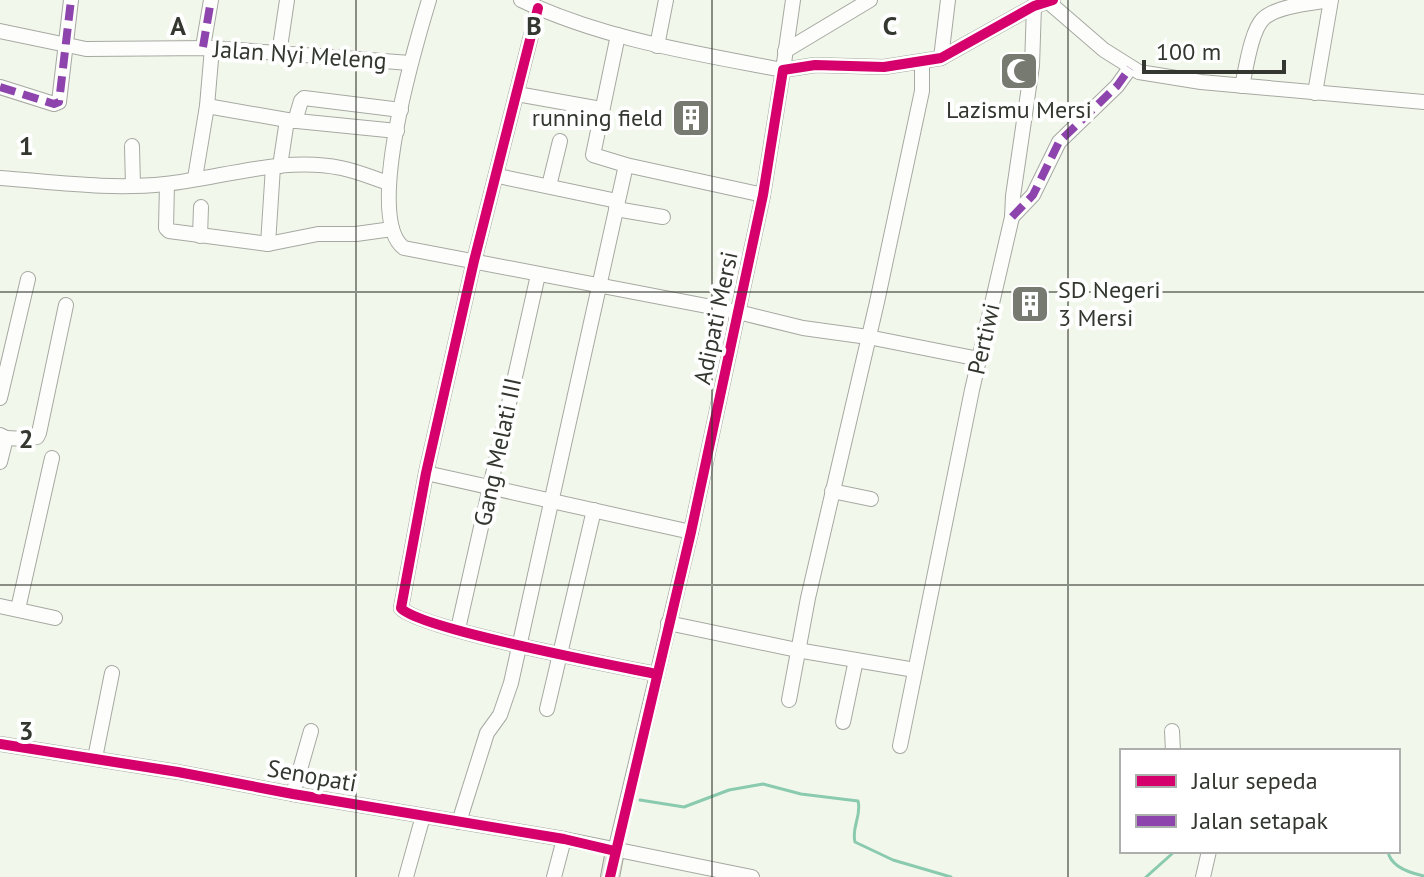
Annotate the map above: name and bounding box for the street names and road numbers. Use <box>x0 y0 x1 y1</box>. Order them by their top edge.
street label: Jalan Nyi Meleng <box>211 33 388 76</box>
street label: Adipati Mersi <box>686 249 745 387</box>
street label: Pertiwi <box>960 300 1007 378</box>
street label: Gang Melati III <box>467 375 528 529</box>
street label: Senopati <box>265 752 359 799</box>

